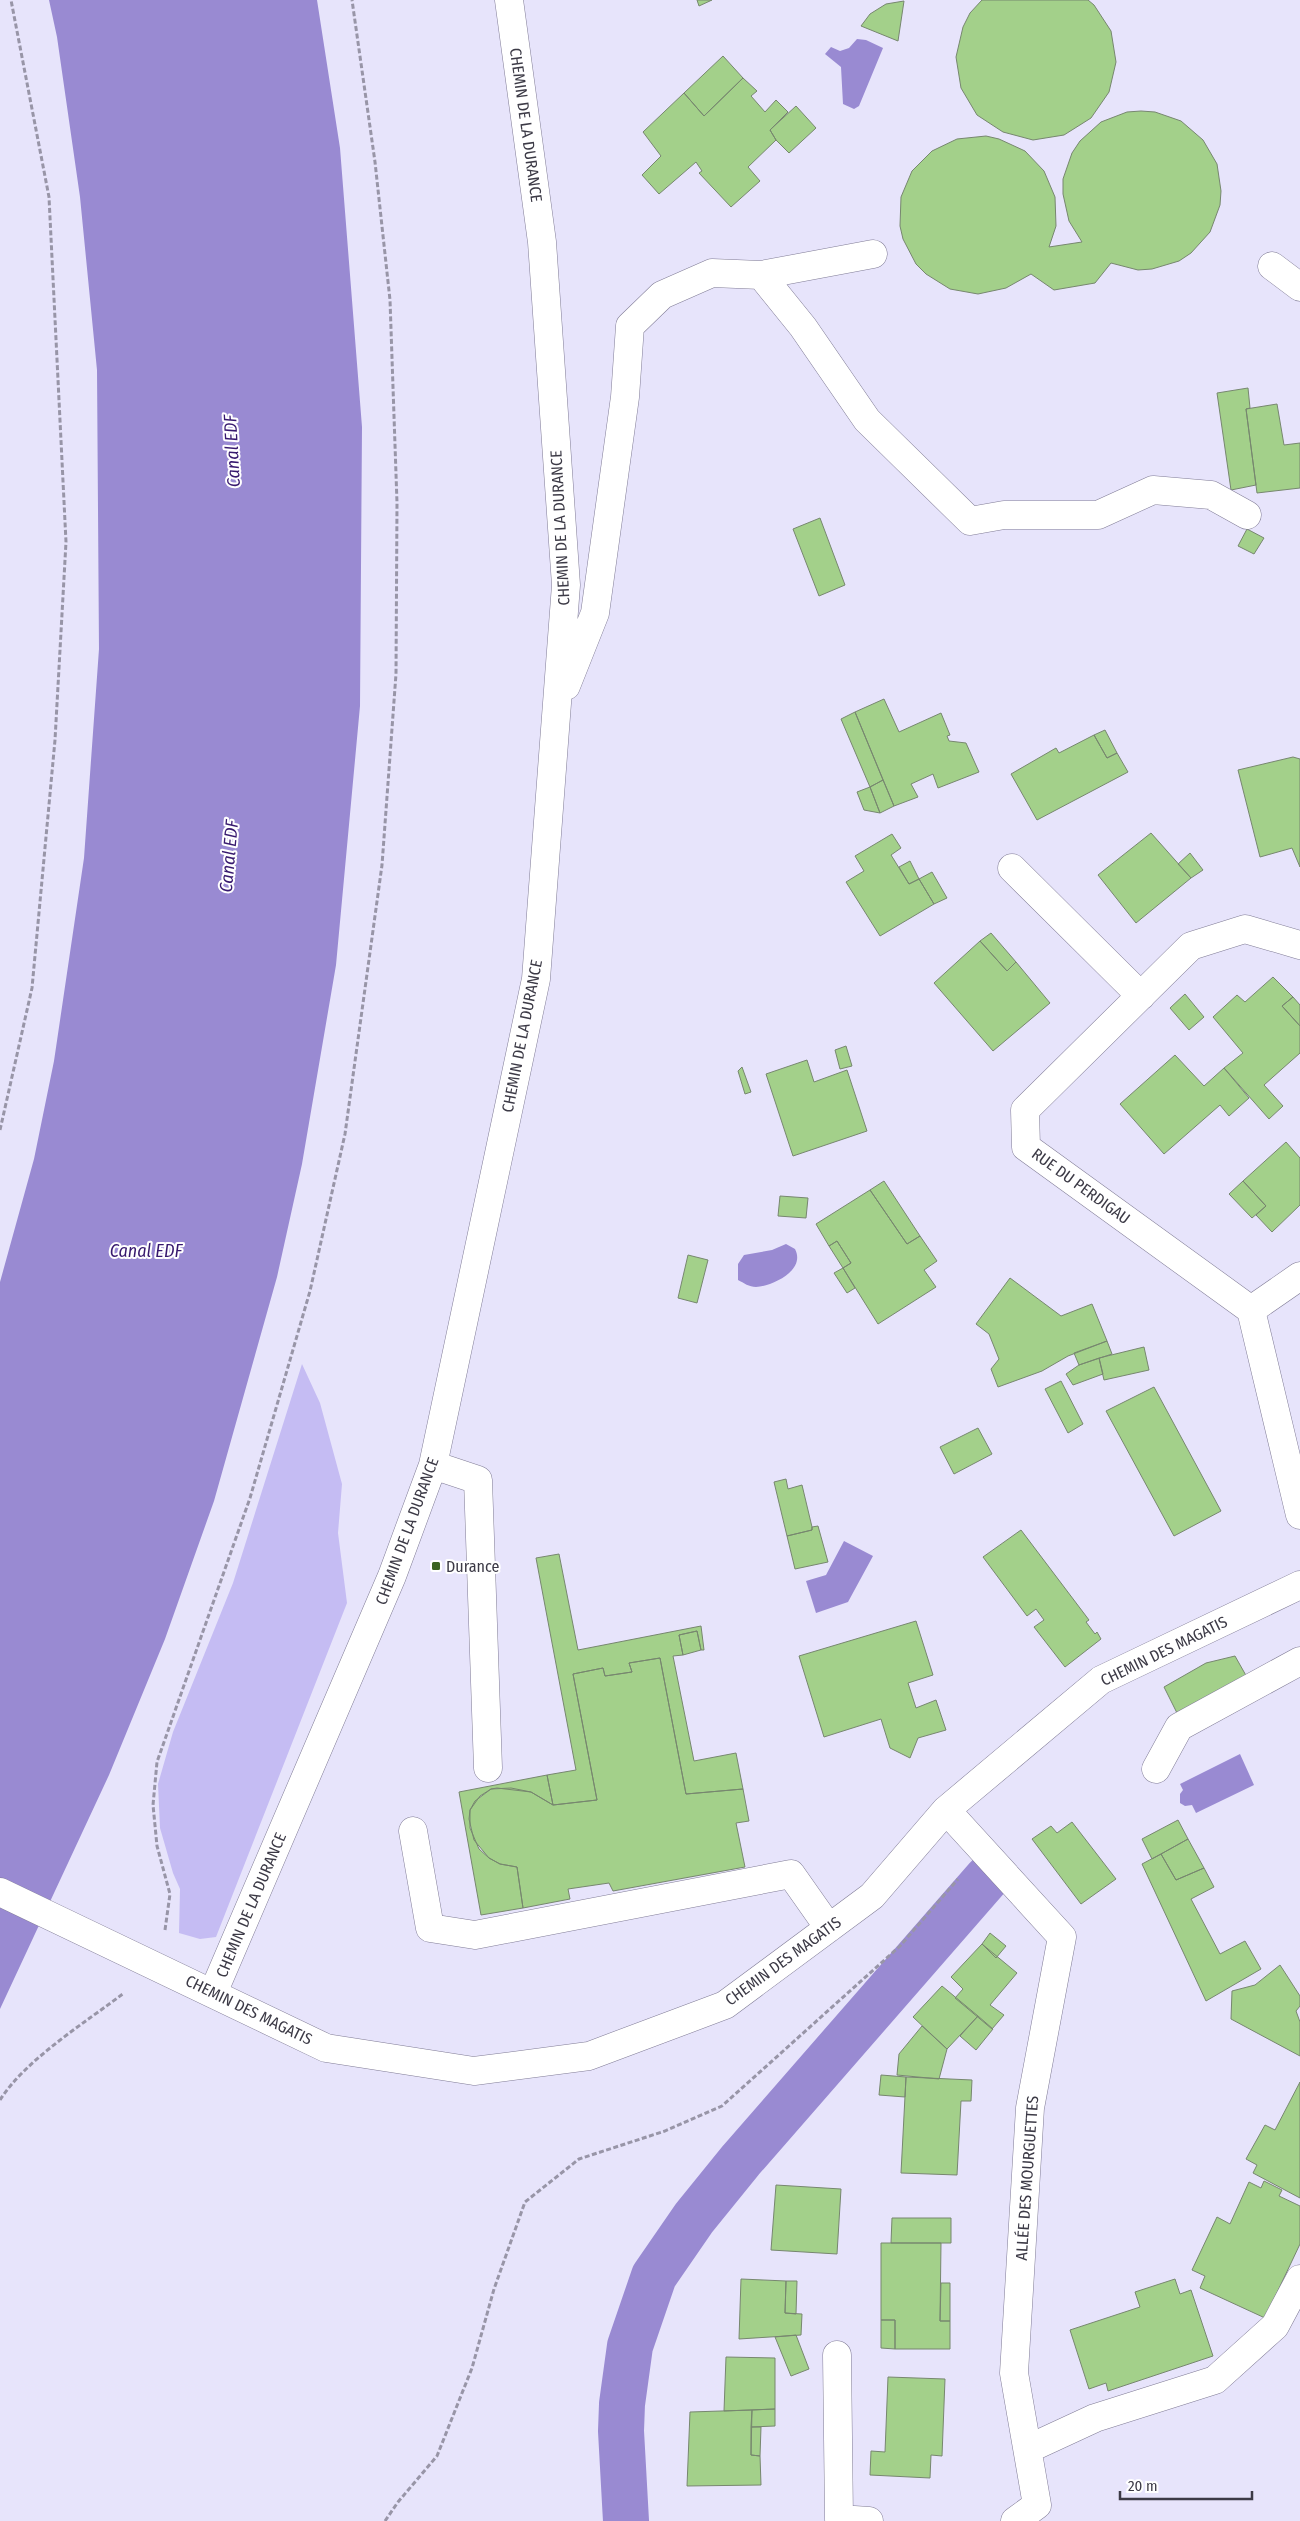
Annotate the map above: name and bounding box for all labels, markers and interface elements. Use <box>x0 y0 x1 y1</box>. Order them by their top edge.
street label: CHEMIN DE LA DURANCE <box>506 47 546 203</box>
water label: Canal EDF <box>219 413 245 488</box>
street label: CHEMIN DE LA DURANCE <box>546 450 574 606</box>
water label: Canal EDF <box>215 818 243 893</box>
street label: CHEMIN DE LA DURANCE <box>498 958 546 1114</box>
street label: RUE DU PERDIGAU <box>1028 1144 1134 1228</box>
water label: Canal EDF <box>110 1240 183 1262</box>
street label: CHEMIN DE LA DURANCE <box>371 1455 443 1607</box>
place label: Durance <box>446 1557 500 1576</box>
marker: Durance <box>430 1560 442 1572</box>
street label: CHEMIN DES MAGATIS <box>1098 1612 1231 1690</box>
street label: CHEMIN DE LA DURANCE <box>212 1830 290 1980</box>
street label: CHEMIN DES MAGATIS <box>721 1913 845 2009</box>
street label: CHEMIN DES MAGATIS <box>183 1971 316 2049</box>
street label: ALLÉE DES MOURGUETTES <box>1012 2095 1042 2261</box>
scale bar <box>1120 2468 1252 2500</box>
text: 20 m <box>1128 2477 1158 2495</box>

